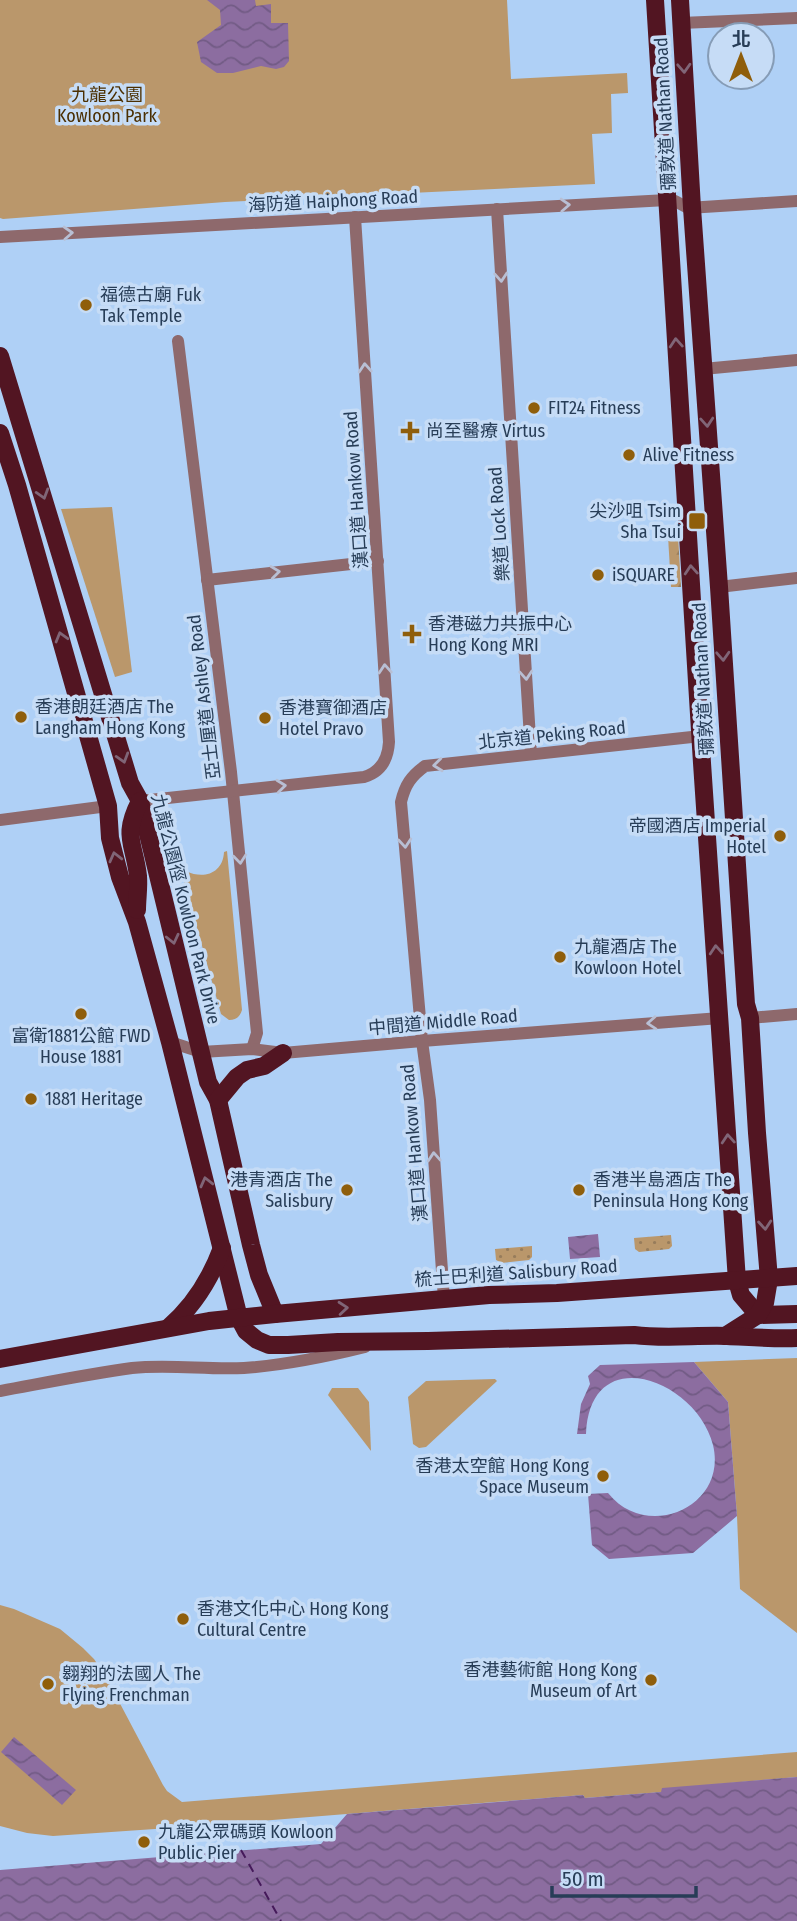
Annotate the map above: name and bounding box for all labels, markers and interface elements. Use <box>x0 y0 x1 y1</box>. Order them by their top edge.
north arrow <box>706 21 776 91</box>
text: 北 <box>731 28 751 51</box>
street label: 彌敦道 Nathan Road <box>650 37 680 191</box>
one-way arrow <box>676 63 691 74</box>
park label: 九龍公園 Kowloon Park <box>57 84 158 127</box>
street label: 海防道 Haiphong Road <box>247 186 419 216</box>
one-way arrow <box>560 198 571 213</box>
one-way arrow <box>63 226 74 241</box>
one-way arrow <box>493 271 508 282</box>
place label: 福德古廟 Fuk Tak Temple <box>100 284 202 327</box>
marker: 福德古廟 Fuk Tak Temple <box>78 297 94 313</box>
one-way arrow <box>669 337 684 348</box>
one-way arrow <box>358 363 373 374</box>
place label: FIT24 Fitness <box>548 397 641 419</box>
marker: FIT24 Fitness <box>526 400 542 416</box>
street label: 漢口道 Hankow Road <box>339 410 373 570</box>
one-way arrow <box>699 417 714 428</box>
place label: 尚至醫療 Virtus <box>426 420 546 442</box>
marker: 尚至醫療 Virtus <box>400 421 420 441</box>
place label: Alive Fitness <box>643 444 734 466</box>
marker: Alive Fitness <box>621 447 637 463</box>
street label: 樂道 Lock Road <box>484 466 514 582</box>
one-way arrow <box>34 487 49 499</box>
place label: 尖沙咀 Tsim Sha Tsui <box>589 500 681 543</box>
marker: 尖沙咀 Tsim Sha Tsui <box>687 511 707 531</box>
place label: iSQUARE <box>612 564 675 586</box>
one-way arrow <box>683 564 698 575</box>
one-way arrow <box>269 565 281 580</box>
marker: iSQUARE <box>590 567 606 583</box>
street label: 彌敦道 Nathan Road <box>688 602 718 756</box>
street label: 亞士厘道 Ashley Road <box>183 613 225 781</box>
place label: 香港磁力共振中心 Hong Kong MRI <box>428 613 572 656</box>
marker: 香港磁力共振中心 Hong Kong MRI <box>402 624 422 644</box>
one-way arrow <box>54 631 69 643</box>
one-way arrow <box>715 650 730 661</box>
one-way arrow <box>377 663 392 674</box>
one-way arrow <box>519 670 534 681</box>
place label: 香港朗廷酒店 The Langham Hong Kong <box>35 696 186 739</box>
place label: 香港寶御酒店 Hotel Pravo <box>279 697 387 740</box>
marker: 香港朗廷酒店 The Langham Hong Kong <box>13 709 29 725</box>
marker: 香港寶御酒店 Hotel Pravo <box>257 710 273 726</box>
street label: 北京道 Peking Road <box>477 716 627 754</box>
one-way arrow <box>114 752 129 764</box>
one-way arrow <box>432 757 444 772</box>
one-way arrow <box>275 779 286 794</box>
street label: 九龍公園徑 Kowloon Park Drive <box>147 792 225 1026</box>
place label: 帝國酒店 Imperial Hotel <box>629 815 766 858</box>
marker: 帝國酒店 Imperial Hotel <box>772 828 788 844</box>
one-way arrow <box>397 838 412 849</box>
one-way arrow <box>109 851 123 863</box>
one-way arrow <box>232 854 247 865</box>
one-way arrow <box>165 933 179 945</box>
place label: 九龍酒店 The Kowloon Hotel <box>574 936 682 979</box>
one-way arrow <box>708 945 723 956</box>
marker: 九龍酒店 The Kowloon Hotel <box>552 949 568 965</box>
street label: 中間道 Middle Road <box>367 1005 519 1039</box>
marker: 富衛1881公館 FWD House 1881 <box>73 1006 89 1022</box>
one-way arrow <box>646 1015 657 1030</box>
place label: 富衛1881公館 FWD House 1881 <box>11 1025 151 1068</box>
street label: 漢口道 Hankow Road <box>396 1063 432 1223</box>
place label: 1881 Heritage <box>45 1088 143 1110</box>
marker: 1881 Heritage <box>23 1091 39 1107</box>
one-way arrow <box>721 1134 736 1145</box>
one-way arrow <box>426 1152 441 1163</box>
place label: 港青酒店 The Salisbury <box>230 1169 333 1212</box>
place label: 香港半島酒店 The Peninsula Hong Kong <box>593 1169 749 1212</box>
one-way arrow <box>199 1176 214 1188</box>
marker: 港青酒店 The Salisbury <box>339 1182 355 1198</box>
marker: 香港半島酒店 The Peninsula Hong Kong <box>571 1182 587 1198</box>
one-way arrow <box>757 1220 772 1231</box>
street label: 梳士巴利道 Salisbury Road <box>414 1255 618 1291</box>
one-way arrow <box>338 1300 349 1315</box>
place label: 香港太空館 Hong Kong Space Museum <box>416 1455 590 1498</box>
marker: 香港太空館 Hong Kong Space Museum <box>595 1468 611 1484</box>
place label: 香港文化中心 Hong Kong Cultural Centre <box>197 1598 389 1641</box>
marker: 香港文化中心 Hong Kong Cultural Centre <box>175 1611 191 1627</box>
place label: 香港藝術館 Hong Kong Museum of Art <box>464 1659 638 1702</box>
place label: 翱翔的法國人 The Flying Frenchman <box>62 1663 201 1706</box>
marker: 香港藝術館 Hong Kong Museum of Art <box>643 1672 659 1688</box>
marker: 翱翔的法國人 The Flying Frenchman <box>40 1676 56 1692</box>
place label: 九龍公眾碼頭 Kowloon Public Pier <box>158 1821 334 1864</box>
marker: 九龍公眾碼頭 Kowloon Public Pier <box>136 1834 152 1850</box>
scale bar <box>552 1854 696 1898</box>
text: 50 m <box>562 1866 604 1892</box>

